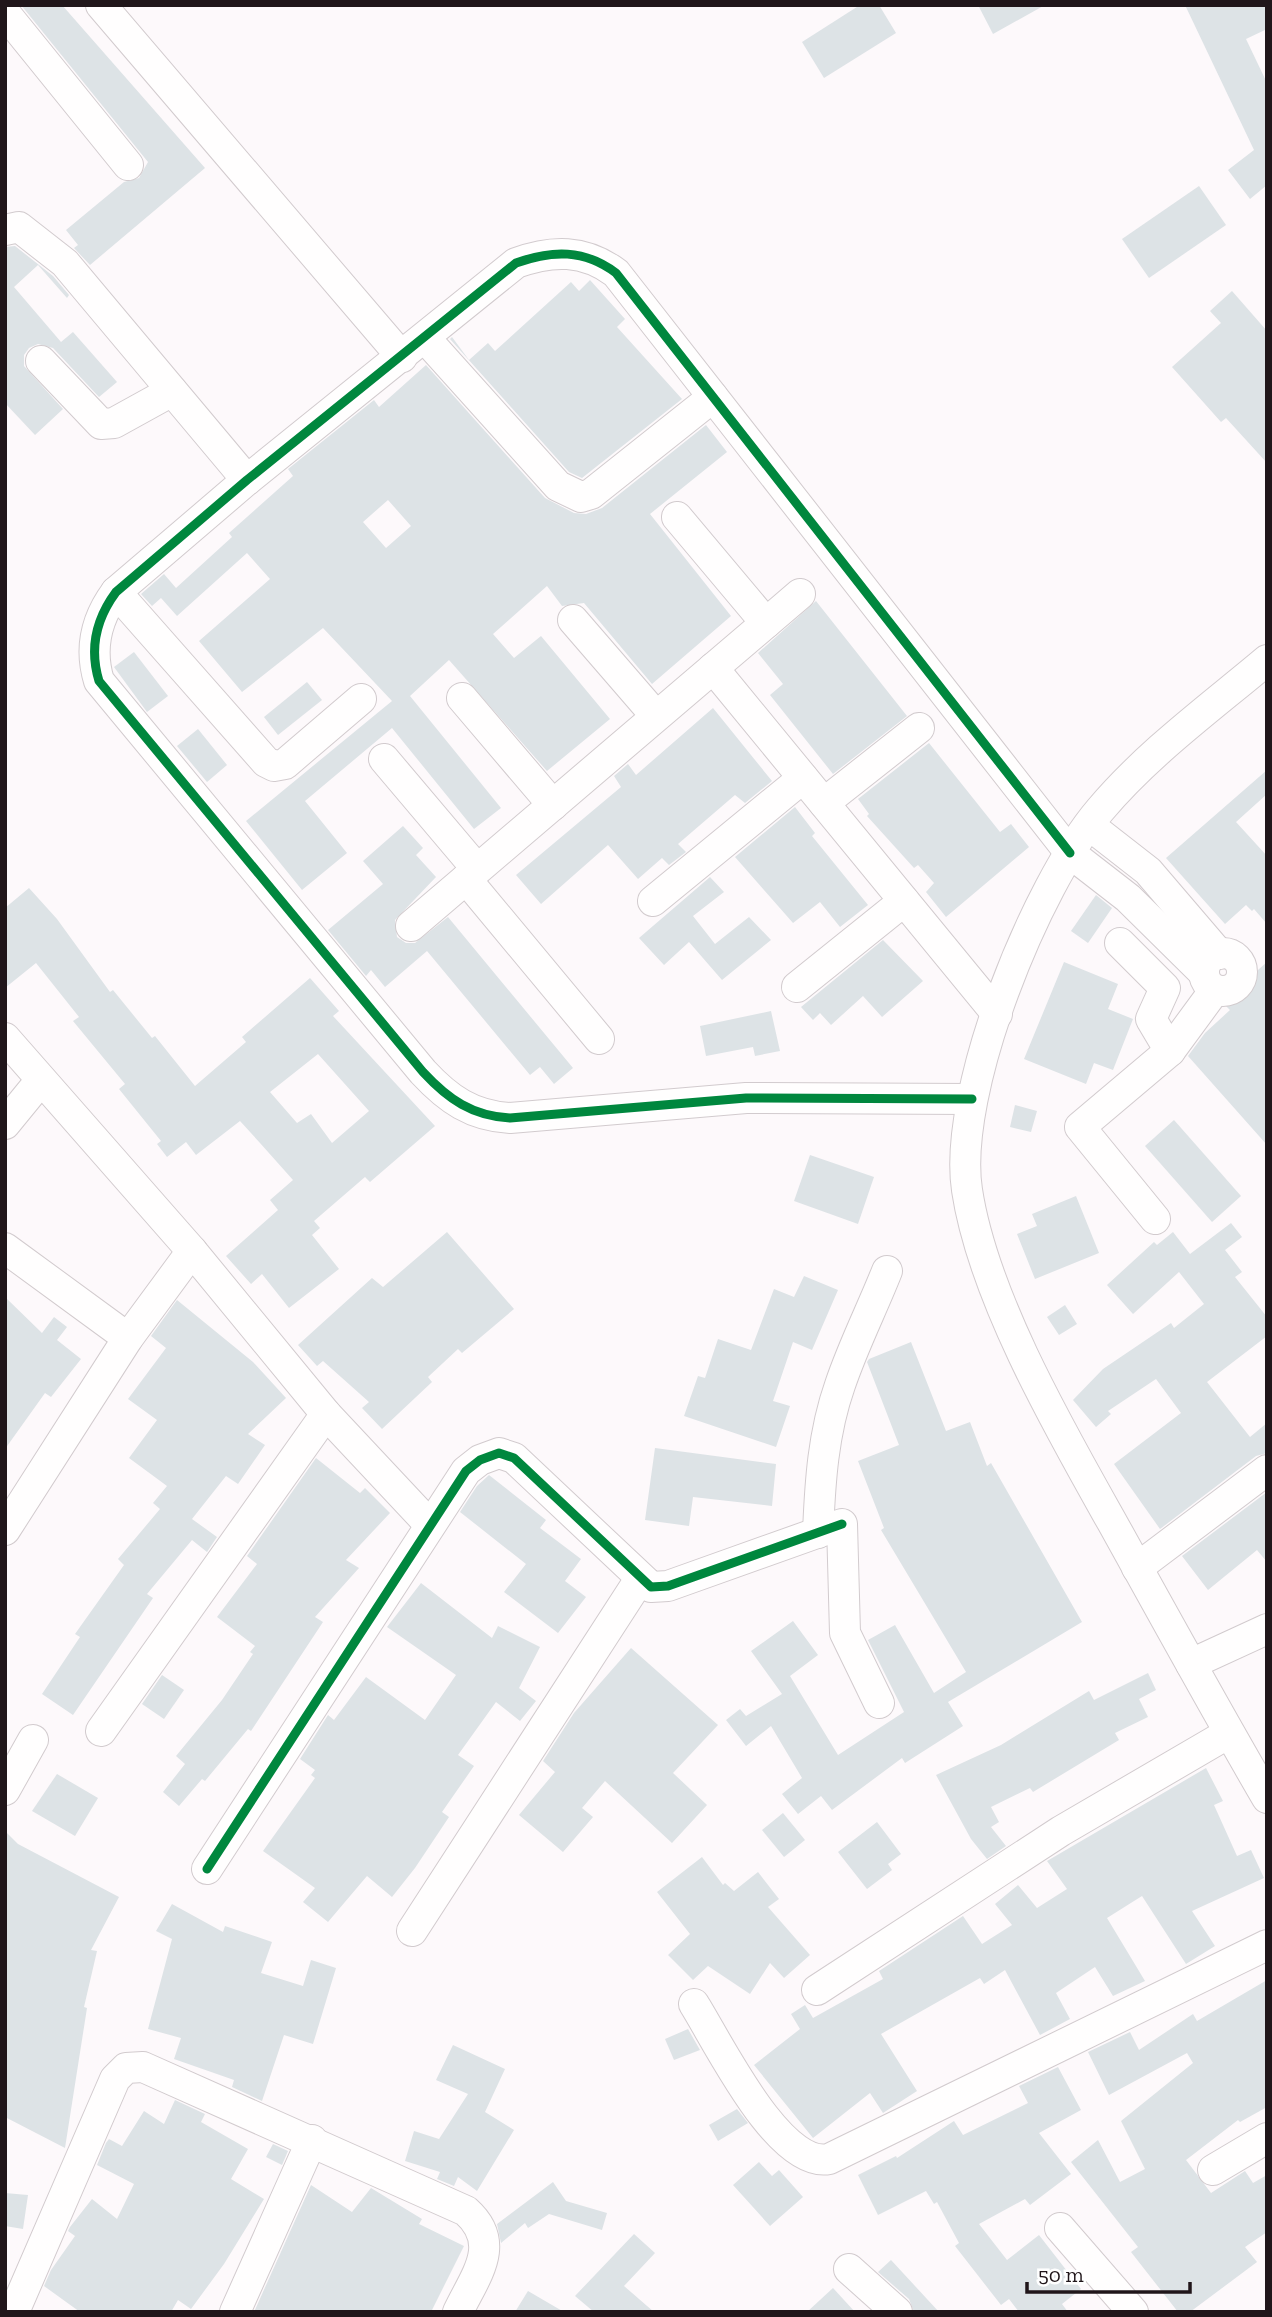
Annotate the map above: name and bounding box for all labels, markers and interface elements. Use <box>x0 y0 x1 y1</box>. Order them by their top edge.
scale bar <box>1027 2250 1190 2294</box>
text: 50 m <box>1038 2262 1084 2287</box>

